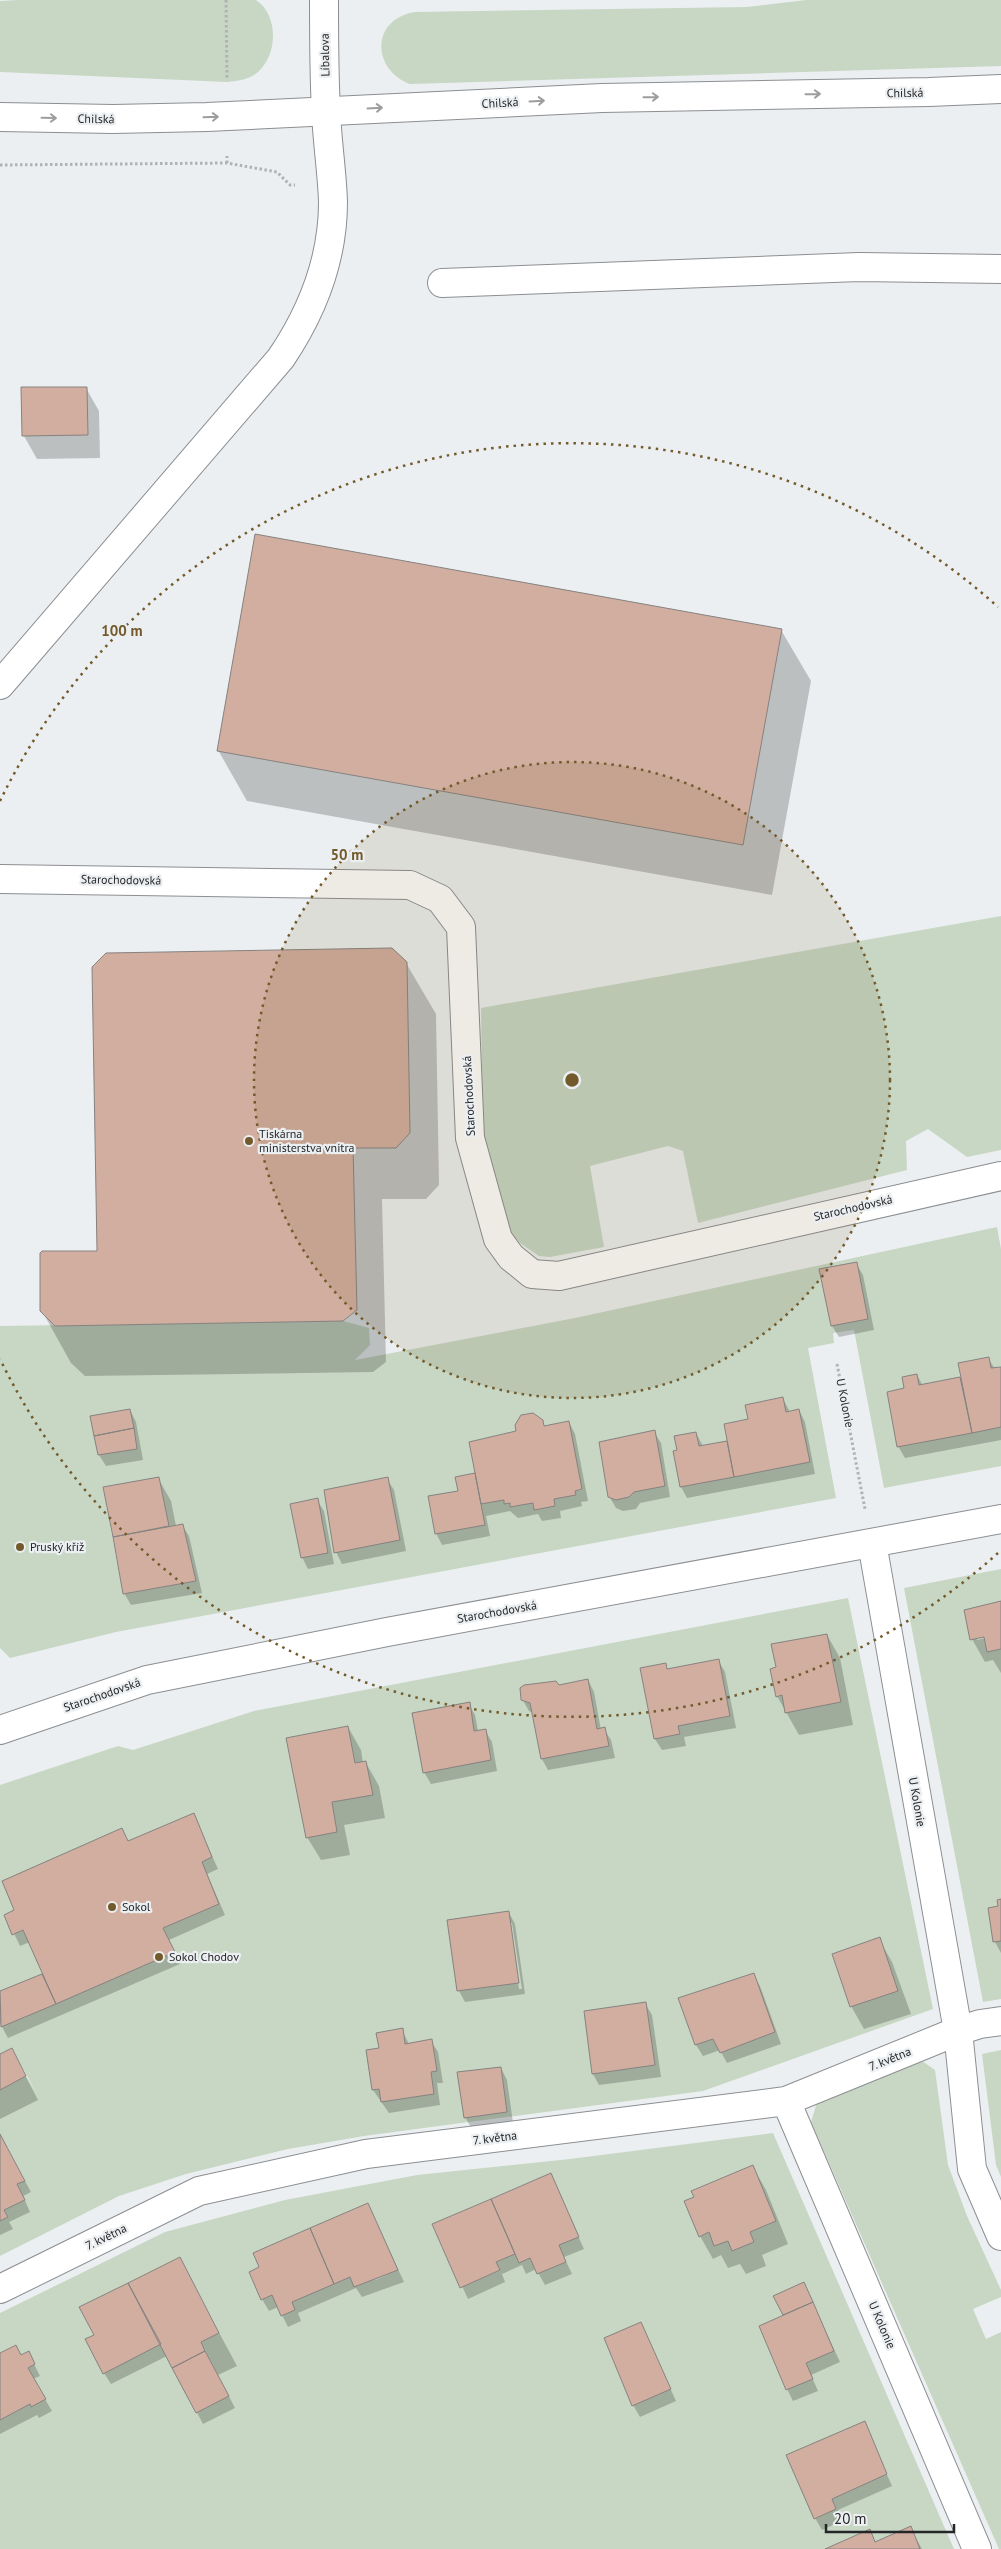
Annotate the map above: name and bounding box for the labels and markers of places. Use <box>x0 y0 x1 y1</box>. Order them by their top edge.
centre of rings <box>563 1071 581 1089</box>
place label: Tiskárna ministerstva vnitra <box>259 1126 355 1155</box>
marker: Tiskárna ministerstva vnitra <box>243 1135 255 1147</box>
place label: Pruský kříž <box>30 1539 84 1554</box>
marker: Pruský kříž <box>14 1541 26 1553</box>
place label: Sokol <box>122 1899 151 1914</box>
marker: Sokol <box>106 1901 118 1913</box>
place label: Sokol Chodov <box>169 1949 239 1964</box>
marker: Sokol Chodov <box>153 1951 165 1963</box>

